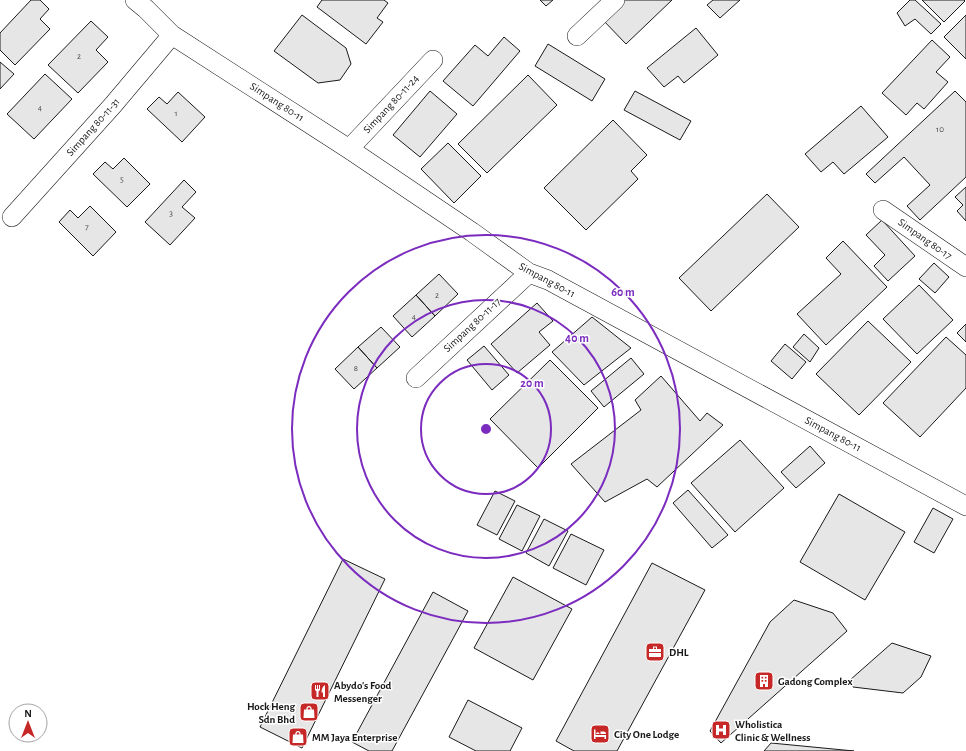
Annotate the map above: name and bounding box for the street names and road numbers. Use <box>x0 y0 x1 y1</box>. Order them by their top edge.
street label: Simpang 80-11-24 <box>361 73 421 135</box>
street label: Simpang 80-11 <box>248 80 306 124</box>
street label: Simpang 80-11-31 <box>64 96 122 158</box>
street label: Simpang 80-17 <box>896 216 954 262</box>
street label: Simpang 80-11 <box>517 261 577 299</box>
street label: Simpang 80-11-17 <box>441 296 503 354</box>
street label: Simpang 80-11 <box>803 415 863 453</box>

